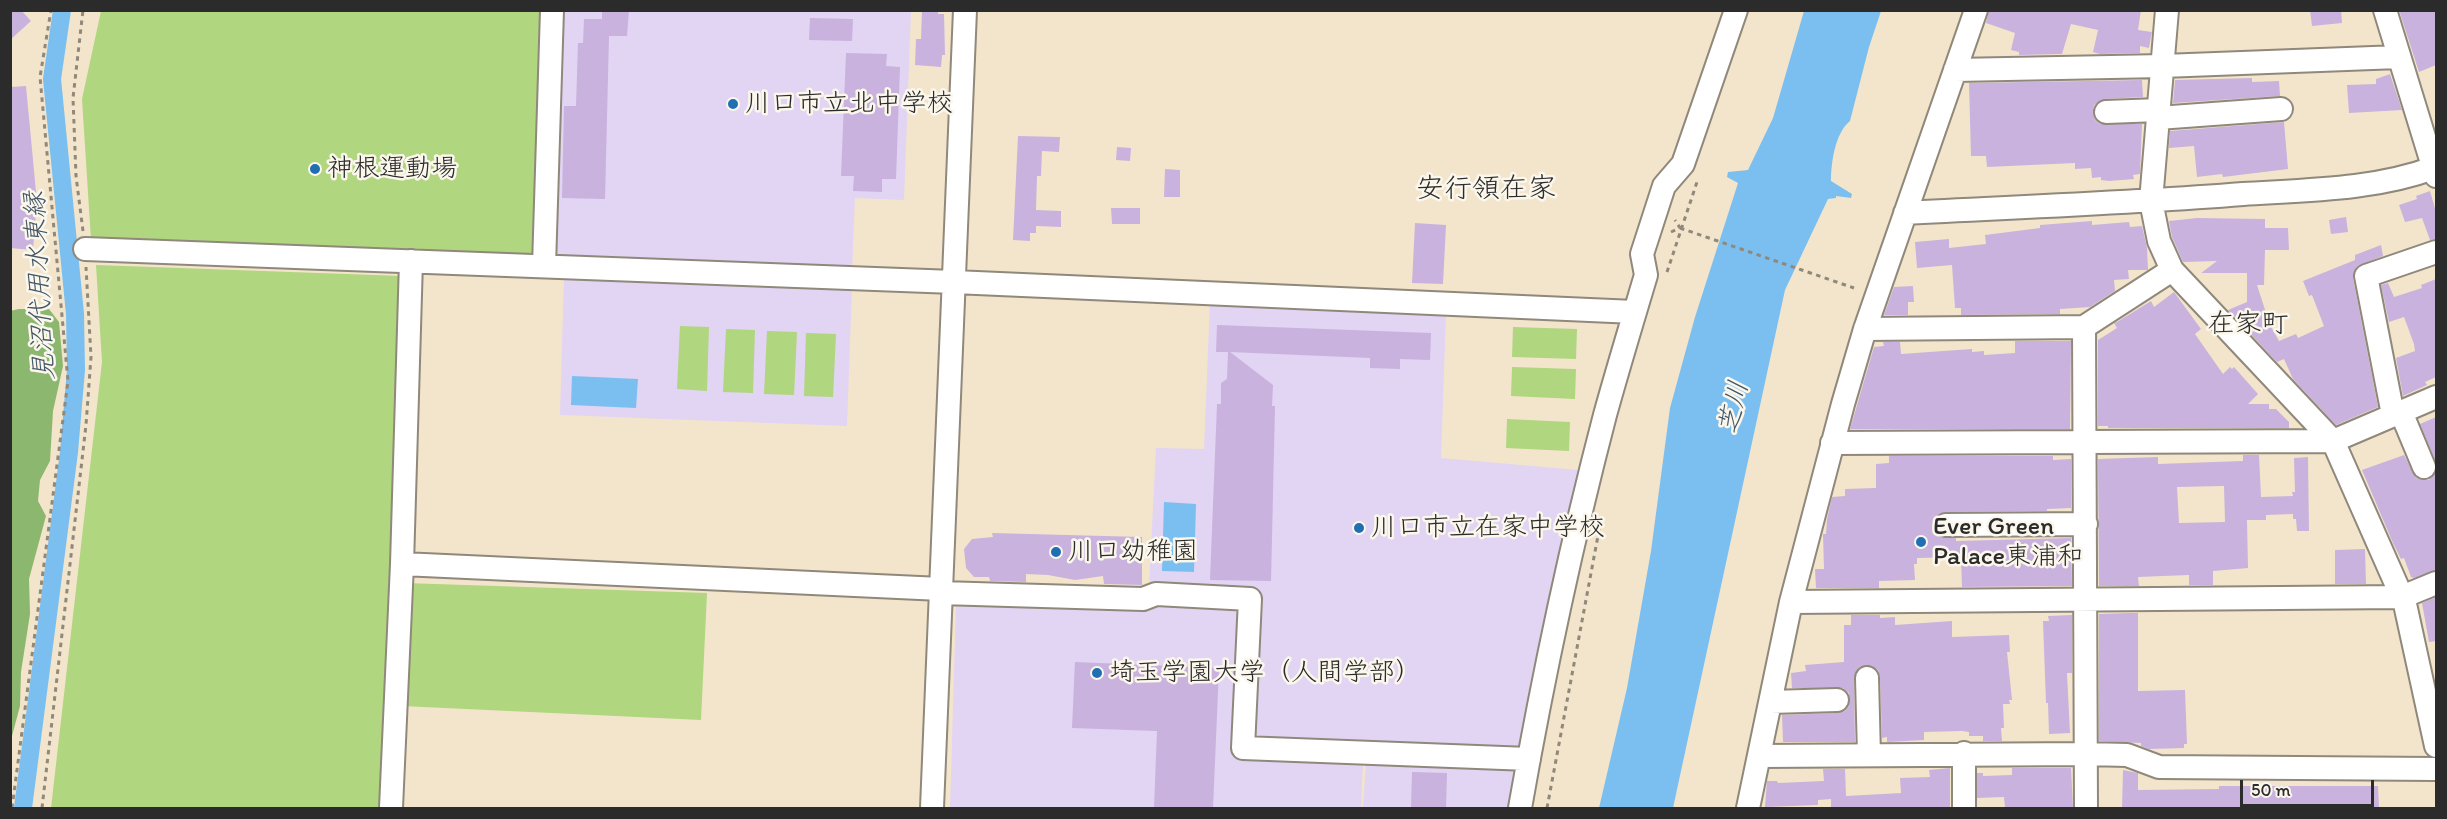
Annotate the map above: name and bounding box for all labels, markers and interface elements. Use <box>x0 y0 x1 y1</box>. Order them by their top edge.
place label: 川口市立北中学校 <box>745 88 953 120</box>
marker: 川口市立北中学校 <box>726 97 740 111</box>
place label: 神根運動場 <box>327 153 457 185</box>
marker: 神根運動場 <box>308 162 322 176</box>
district label: 安行領在家 <box>1416 173 1556 207</box>
water label: 見沼代用水東縁 <box>20 191 62 381</box>
district label: 在家町 <box>2208 309 2288 341</box>
water label: 芝川 <box>1713 378 1757 438</box>
place label: Ever Green Palace東浦和 <box>1933 511 2083 572</box>
place label: 川口市立在家中学校 <box>1371 512 1605 544</box>
marker: 川口市立在家中学校 <box>1352 521 1366 535</box>
marker: Ever Green Palace東浦和 <box>1914 535 1928 549</box>
place label: 川口幼稚園 <box>1068 536 1198 568</box>
marker: 川口幼稚園 <box>1049 545 1063 559</box>
place label: 埼玉学園大学（人間学部） <box>1109 657 1421 689</box>
marker: 埼玉学園大学（人間学部） <box>1090 666 1104 680</box>
scale bar <box>2243 768 2376 806</box>
text: 50 m <box>2251 779 2291 801</box>

